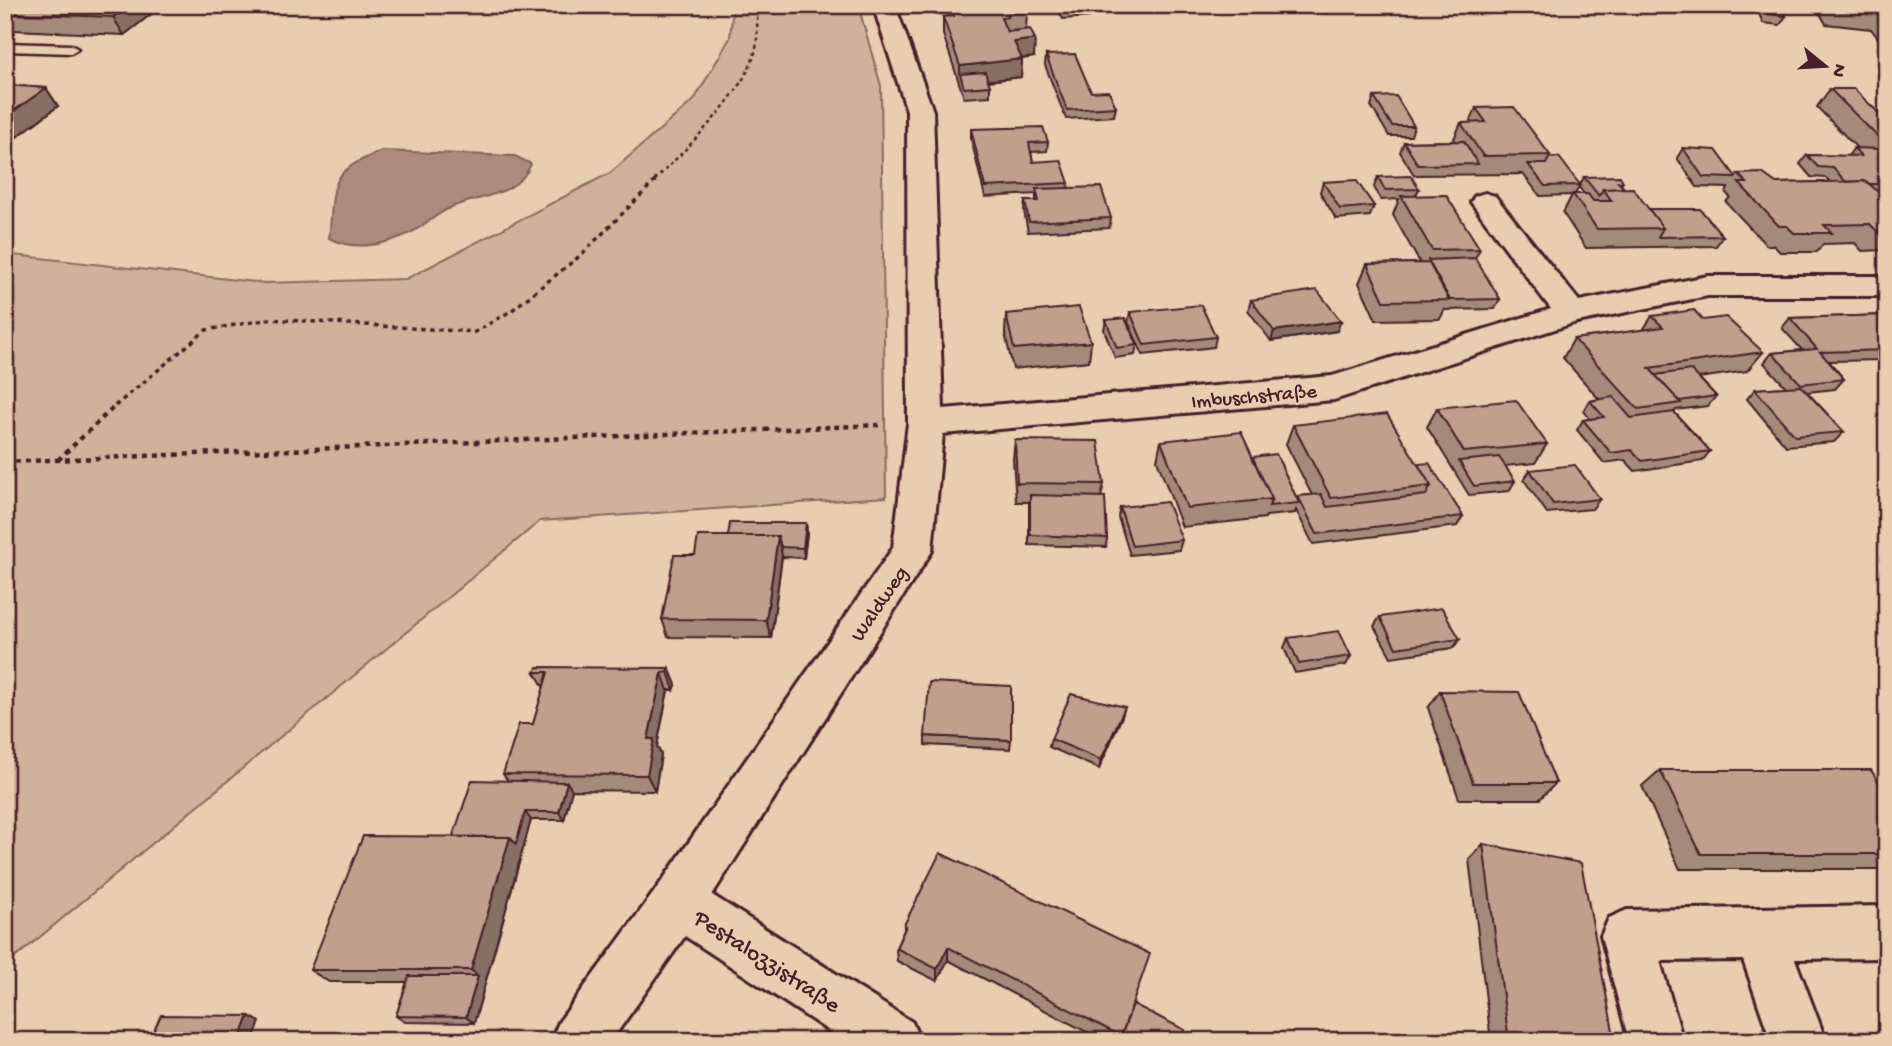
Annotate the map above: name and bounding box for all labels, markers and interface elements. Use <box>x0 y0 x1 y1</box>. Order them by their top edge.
north arrow <box>1790 32 1860 102</box>
text: N <box>1825 61 1851 80</box>
street label: Imbuschstraße <box>1190 380 1319 416</box>
street label: Waldweg <box>847 562 915 647</box>
street label: Pestalozzistraße <box>686 904 845 1021</box>

